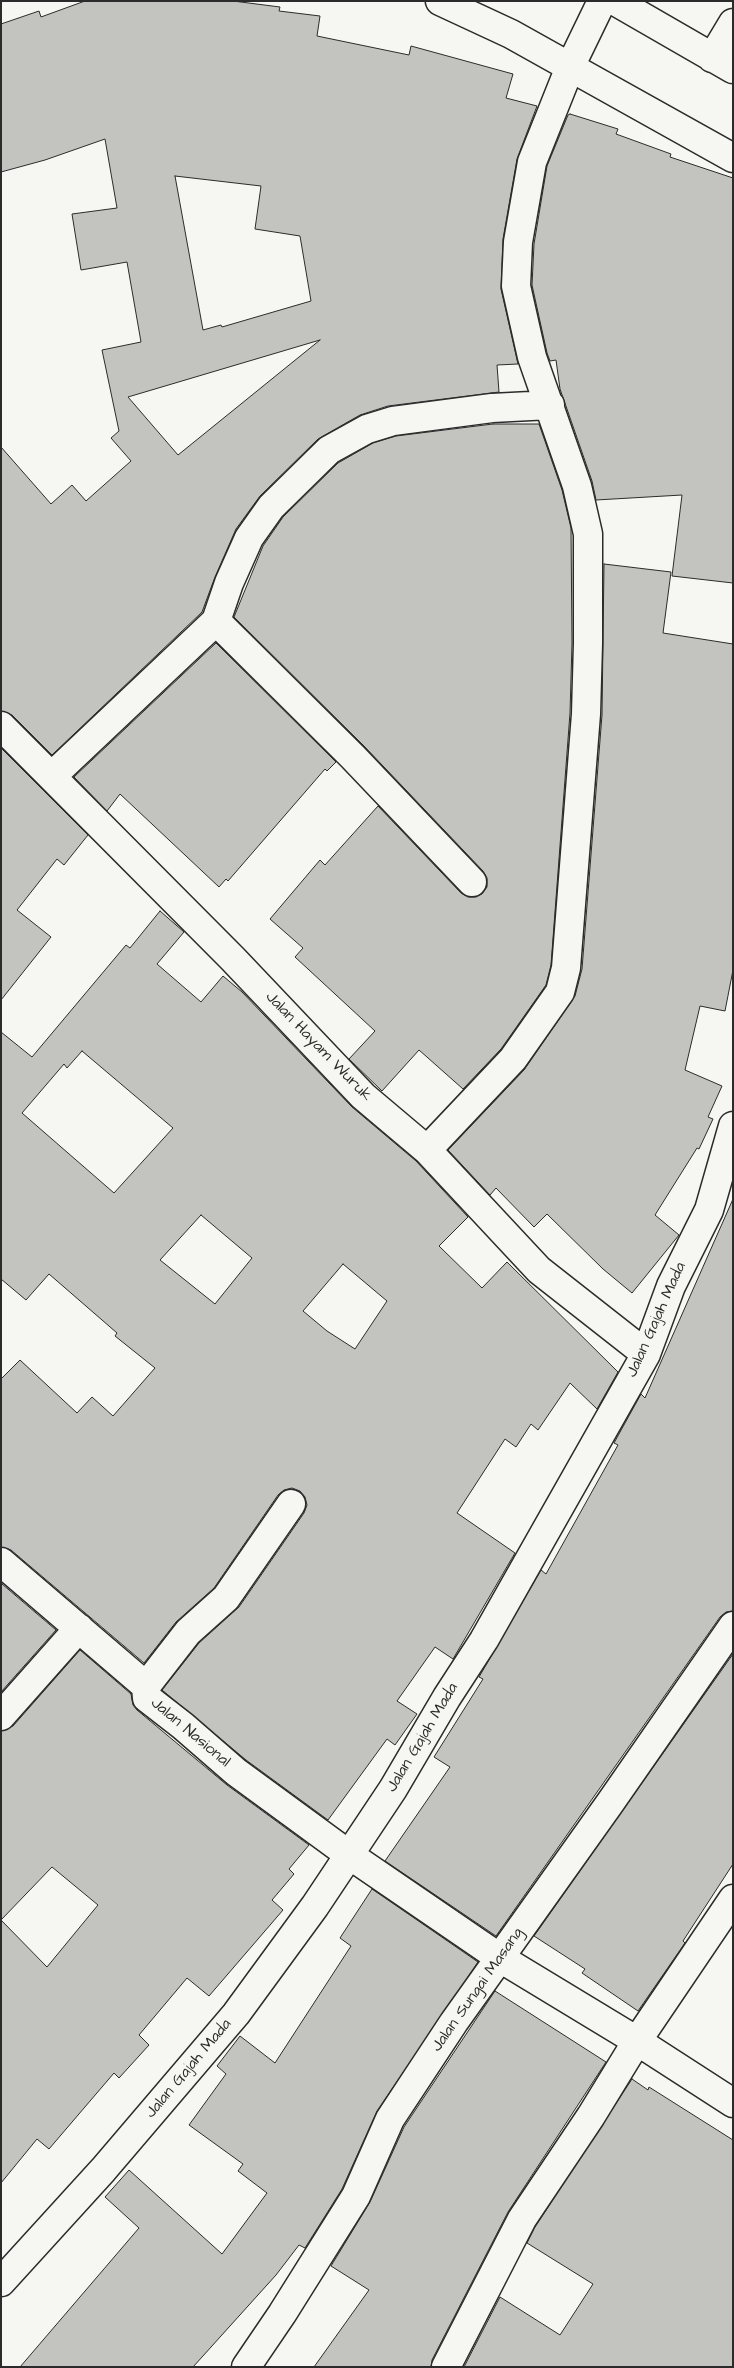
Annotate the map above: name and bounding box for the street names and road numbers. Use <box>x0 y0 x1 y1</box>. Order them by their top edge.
street label: Jalan Hayam Wuruk <box>261 988 375 1106</box>
street label: Jalan Gajah Mada <box>623 1259 691 1381</box>
street label: Jalan Gajah Mada <box>383 1680 463 1796</box>
street label: Jalan Nasional <box>146 1694 234 1772</box>
street label: Jalan Sungai Masang <box>428 1924 528 2056</box>
street label: Jalan Gajah Mada <box>142 2015 236 2123</box>

